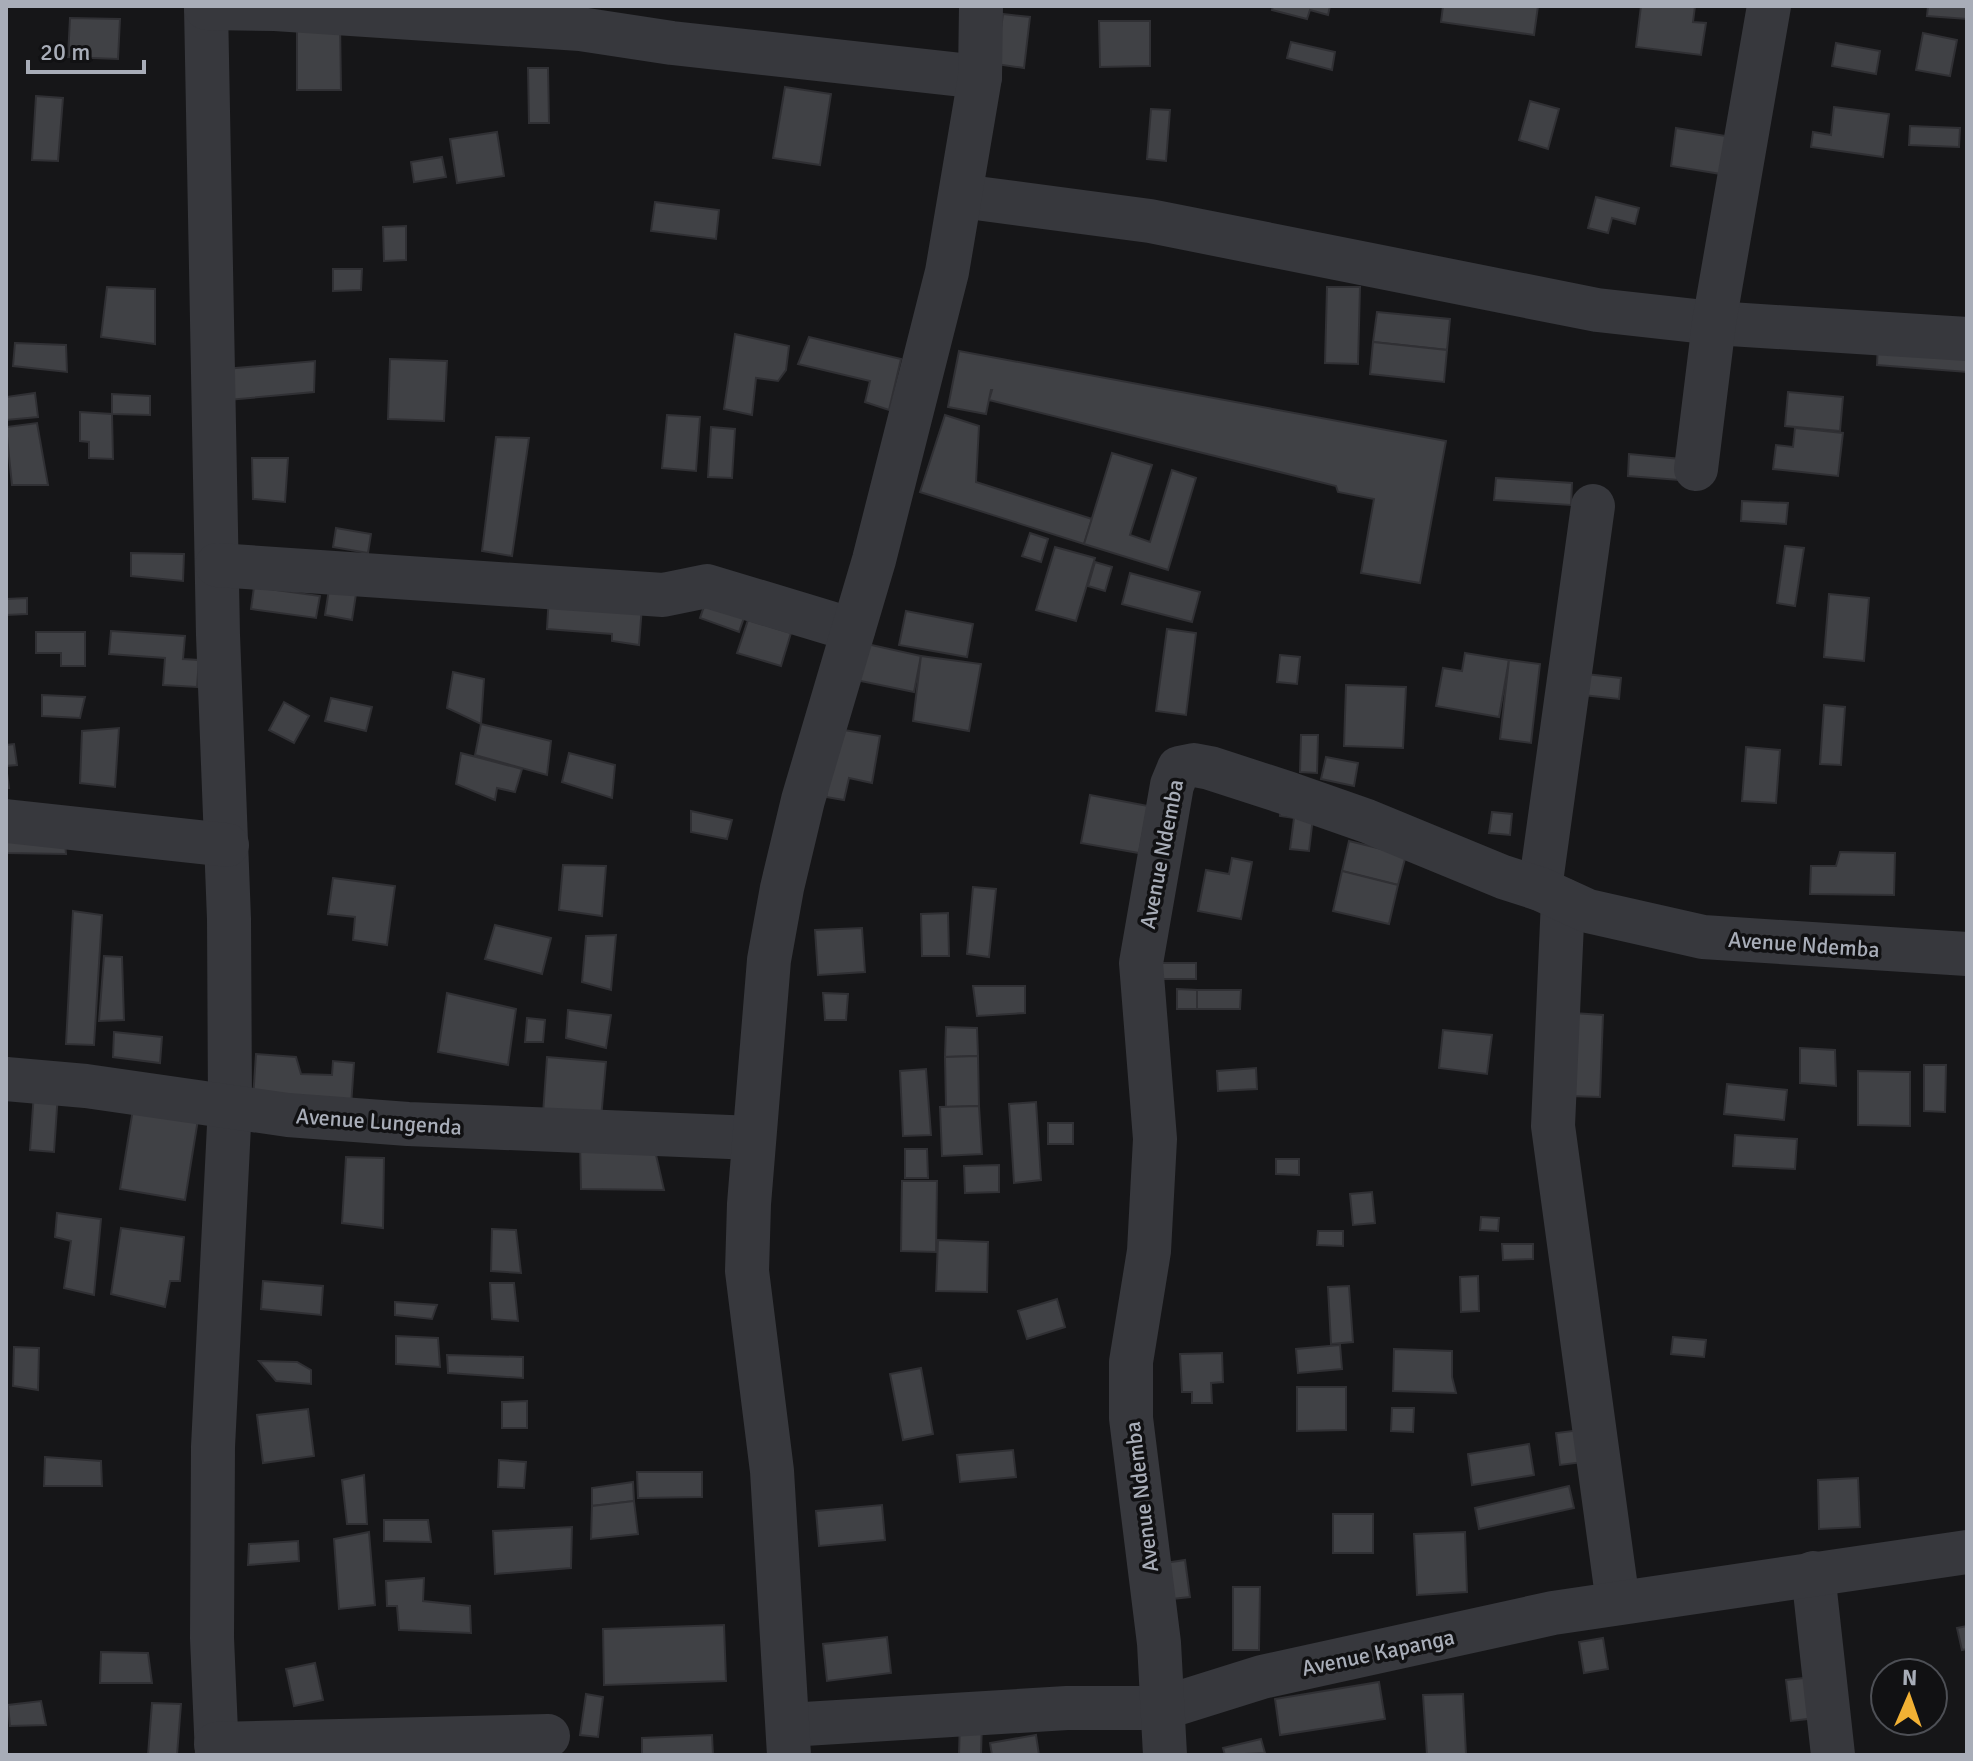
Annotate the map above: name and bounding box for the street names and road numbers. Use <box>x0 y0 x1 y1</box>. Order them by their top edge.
street label: Avenue Ndemba <box>1134 777 1189 931</box>
street label: Avenue Ndemba <box>1727 926 1881 963</box>
street label: Avenue Lungenda <box>295 1102 463 1141</box>
street label: Avenue Ndemba <box>1119 1420 1164 1574</box>
street label: Avenue Kapanga <box>1299 1623 1457 1682</box>

